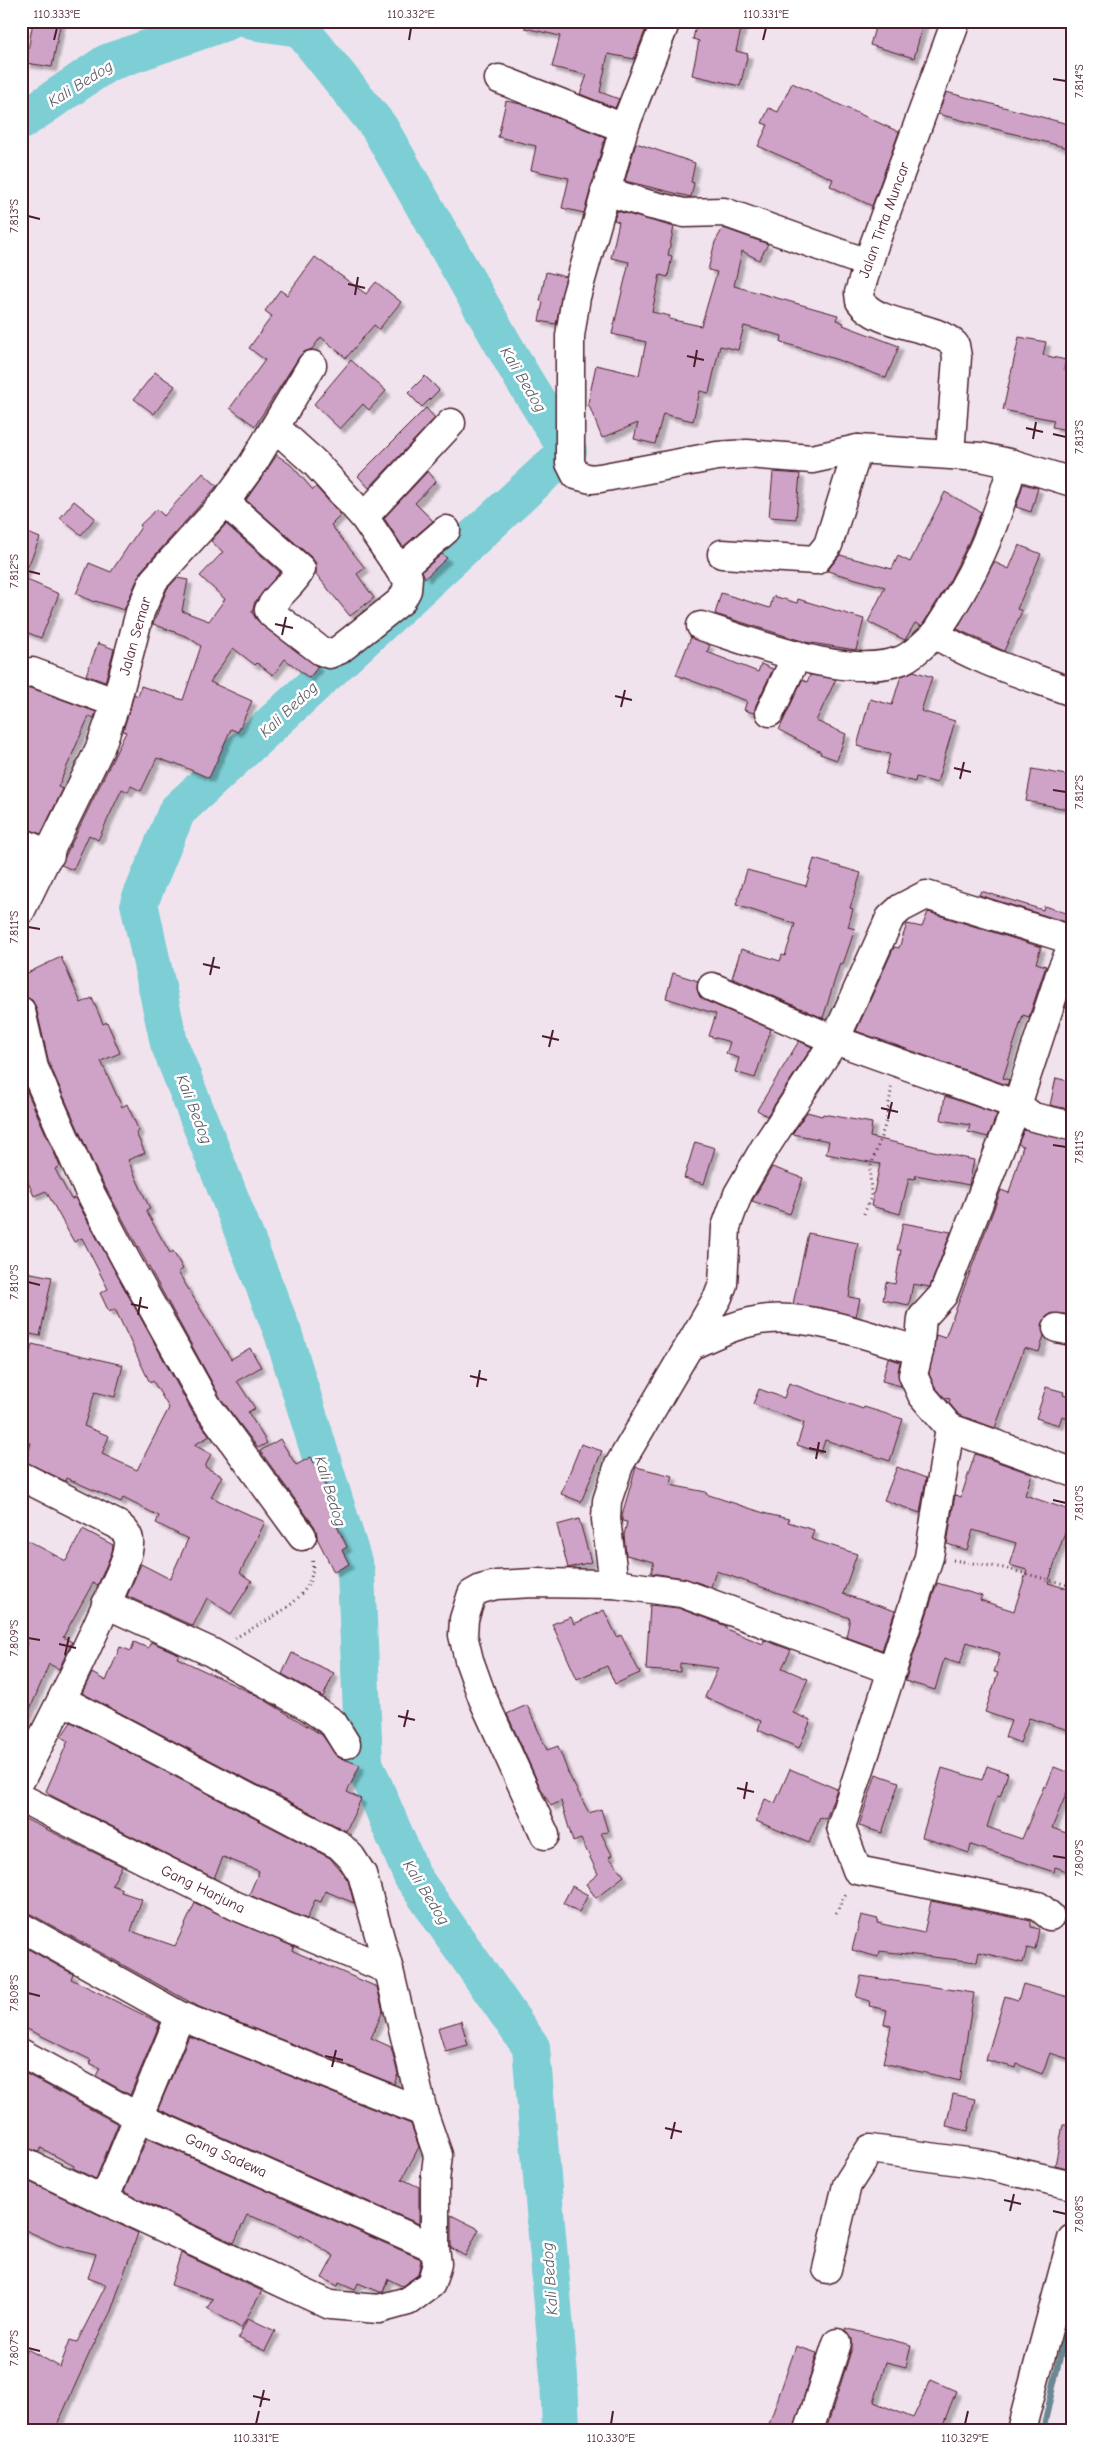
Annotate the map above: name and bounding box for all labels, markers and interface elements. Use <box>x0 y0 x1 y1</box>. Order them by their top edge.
text: 110.333°E <box>33 7 81 21</box>
text: 110.332°E <box>387 7 435 21</box>
text: 110.331°E <box>743 7 789 21</box>
water label: Kali Bedog <box>45 57 116 111</box>
text: 7.814°S <box>1072 64 1086 98</box>
street label: Jalan Tirta Muncar <box>855 159 913 280</box>
text: 7.813°S <box>7 199 21 233</box>
water label: Kali Bedog <box>497 344 550 415</box>
text: 7.813°S <box>1072 420 1086 454</box>
text: 7.812°S <box>7 553 21 588</box>
street label: Jalan Semar <box>115 595 155 677</box>
water label: Kali Bedog <box>256 678 321 741</box>
text: 7.812°S <box>1072 774 1086 809</box>
text: 7.811°S <box>7 910 21 943</box>
water label: Kali Bedog <box>173 1072 216 1147</box>
text: 7.811°S <box>1072 1130 1086 1163</box>
text: 7.810°S <box>7 1264 21 1300</box>
water label: Kali Bedog <box>311 1454 349 1529</box>
text: 7.810°S <box>1072 1485 1086 1521</box>
text: 7.809°S <box>7 1619 21 1656</box>
text: 7.809°S <box>1072 1839 1086 1876</box>
water label: Kali Bedog <box>399 1857 453 1928</box>
street label: Gang Harjuna <box>158 1861 248 1917</box>
text: 7.808°S <box>7 1974 21 2011</box>
street label: Gang Sadewa <box>182 2129 270 2181</box>
text: 7.808°S <box>1072 2195 1086 2232</box>
water label: Kali Bedog <box>538 2242 562 2316</box>
text: 7.807°S <box>7 2329 21 2366</box>
text: 110.331°E <box>233 2431 279 2445</box>
text: 110.330°E <box>587 2431 635 2445</box>
text: 110.329°E <box>941 2431 989 2445</box>

